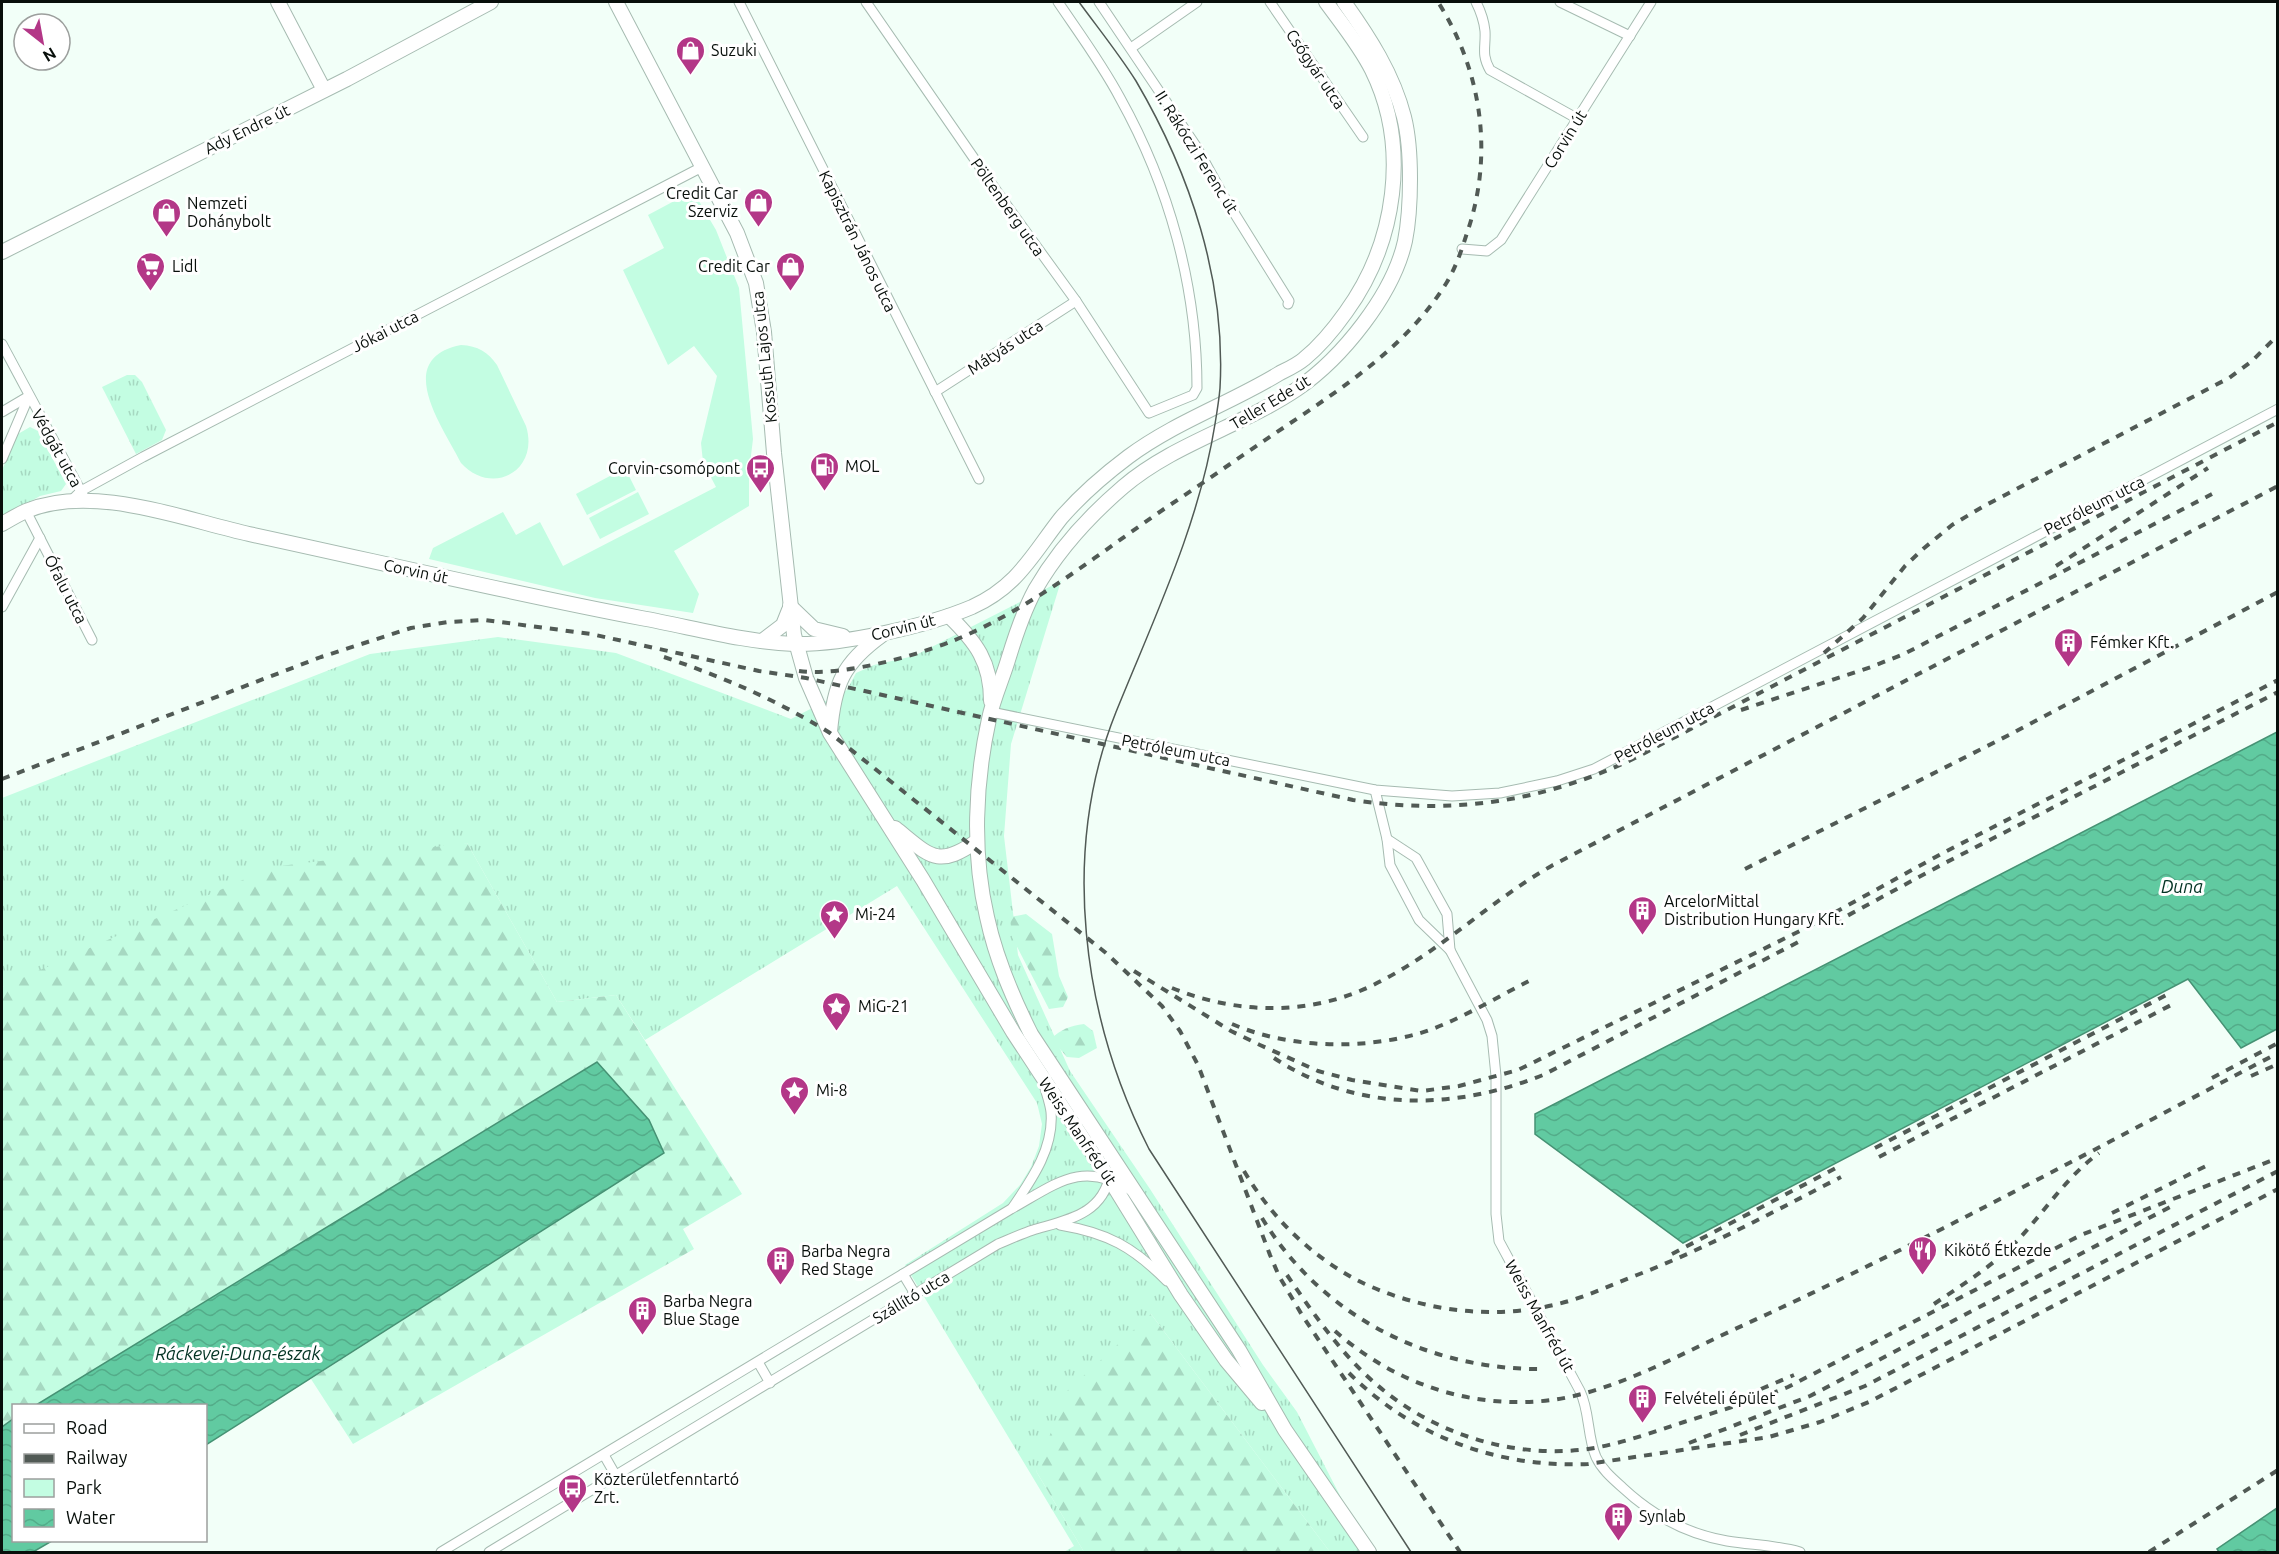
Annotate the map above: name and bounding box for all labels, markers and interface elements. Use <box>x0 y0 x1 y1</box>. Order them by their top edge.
north arrow <box>12 12 72 72</box>
street label: Csőgyár utca <box>1283 26 1349 112</box>
shop icon: Suzuki <box>674 34 706 76</box>
place label: Suzuki <box>711 41 757 59</box>
text: N <box>40 44 59 66</box>
street label: II. Rákóczi Ferenc út <box>1152 87 1242 217</box>
street label: Ady Endre út <box>201 100 293 157</box>
street label: Corvin út <box>1540 106 1590 172</box>
street label: Pöltenberg utca <box>968 155 1048 259</box>
street label: Kapisztrán János utca <box>816 167 900 315</box>
place label: Credit Car Szerviz <box>666 184 738 220</box>
shop icon: Credit Car Szerviz <box>743 186 775 228</box>
place label: Nemzeti Dohánybolt <box>187 194 272 230</box>
shop icon: Nemzeti Dohánybolt <box>150 196 182 238</box>
supermarket icon: Lidl <box>135 250 167 292</box>
shop icon: Credit Car <box>775 250 807 292</box>
place label: Lidl <box>172 257 198 275</box>
place label: Credit Car <box>698 257 770 275</box>
street label: Kossuth Lajos utca <box>748 290 780 424</box>
street label: Jókai utca <box>349 307 421 355</box>
street label: Mátyás utca <box>964 316 1046 378</box>
street label: Teller Ede út <box>1227 371 1314 433</box>
street label: Védgát utca <box>28 406 86 490</box>
fuel station icon: MOL <box>808 450 840 492</box>
bus stop icon: Corvin-csomópont <box>745 452 777 494</box>
place label: MOL <box>845 457 879 475</box>
place label: Corvin-csomópont <box>608 459 741 477</box>
street label: Petróleum utca <box>2041 472 2147 538</box>
street label: Ófalu utca <box>41 551 92 626</box>
street label: Corvin út <box>382 555 451 587</box>
street label: Corvin út <box>869 610 938 644</box>
building icon: Fémker Kft. <box>2053 626 2085 668</box>
place label: Fémker Kft. <box>2090 633 2174 651</box>
street label: Petróleum utca <box>1611 698 1717 766</box>
street label: Petróleum utca <box>1120 731 1232 769</box>
water label: Duna <box>2161 876 2203 896</box>
place label: ArcelorMittal Distribution Hungary Kft. <box>1664 892 1844 928</box>
building icon: ArcelorMittal Distribution Hungary Kft. <box>1627 894 1659 936</box>
place icon: Mi-24 <box>818 898 850 940</box>
place label: Mi-24 <box>855 905 895 923</box>
place icon: MiG-21 <box>821 990 853 1032</box>
place label: MiG-21 <box>858 997 909 1015</box>
place icon: Mi-8 <box>779 1074 811 1116</box>
street label: Weiss Manfréd út <box>1035 1074 1121 1189</box>
place label: Mi-8 <box>816 1081 847 1099</box>
restaurant icon: Kikötő Étkezde <box>1907 1234 1939 1276</box>
place label: Kikötő Étkezde <box>1944 1239 2052 1259</box>
place label: Barba Negra Red Stage <box>801 1242 890 1278</box>
building icon: Barba Negra Red Stage <box>764 1244 796 1286</box>
street label: Weiss Manfréd út <box>1502 1257 1579 1376</box>
street label: Szállító utca <box>869 1267 953 1327</box>
place label: Barba Negra Blue Stage <box>663 1292 752 1328</box>
building icon: Barba Negra Blue Stage <box>626 1294 658 1336</box>
water label: Ráckevei-Duna-észak <box>155 1343 322 1363</box>
building icon: Felvételi épület <box>1627 1382 1659 1424</box>
place label: Felvételi épület <box>1664 1389 1776 1407</box>
legend <box>12 1404 207 1542</box>
text: Road <box>66 1417 108 1437</box>
text: Railway <box>66 1447 128 1467</box>
place label: Közterületfenntartó Zrt. <box>594 1470 739 1506</box>
bus stop icon: Közterületfenntartó Zrt. <box>557 1472 589 1514</box>
text: Park <box>66 1477 102 1497</box>
building icon: Synlab <box>1602 1500 1634 1542</box>
text: Water <box>66 1507 116 1527</box>
place label: Synlab <box>1639 1507 1686 1525</box>

